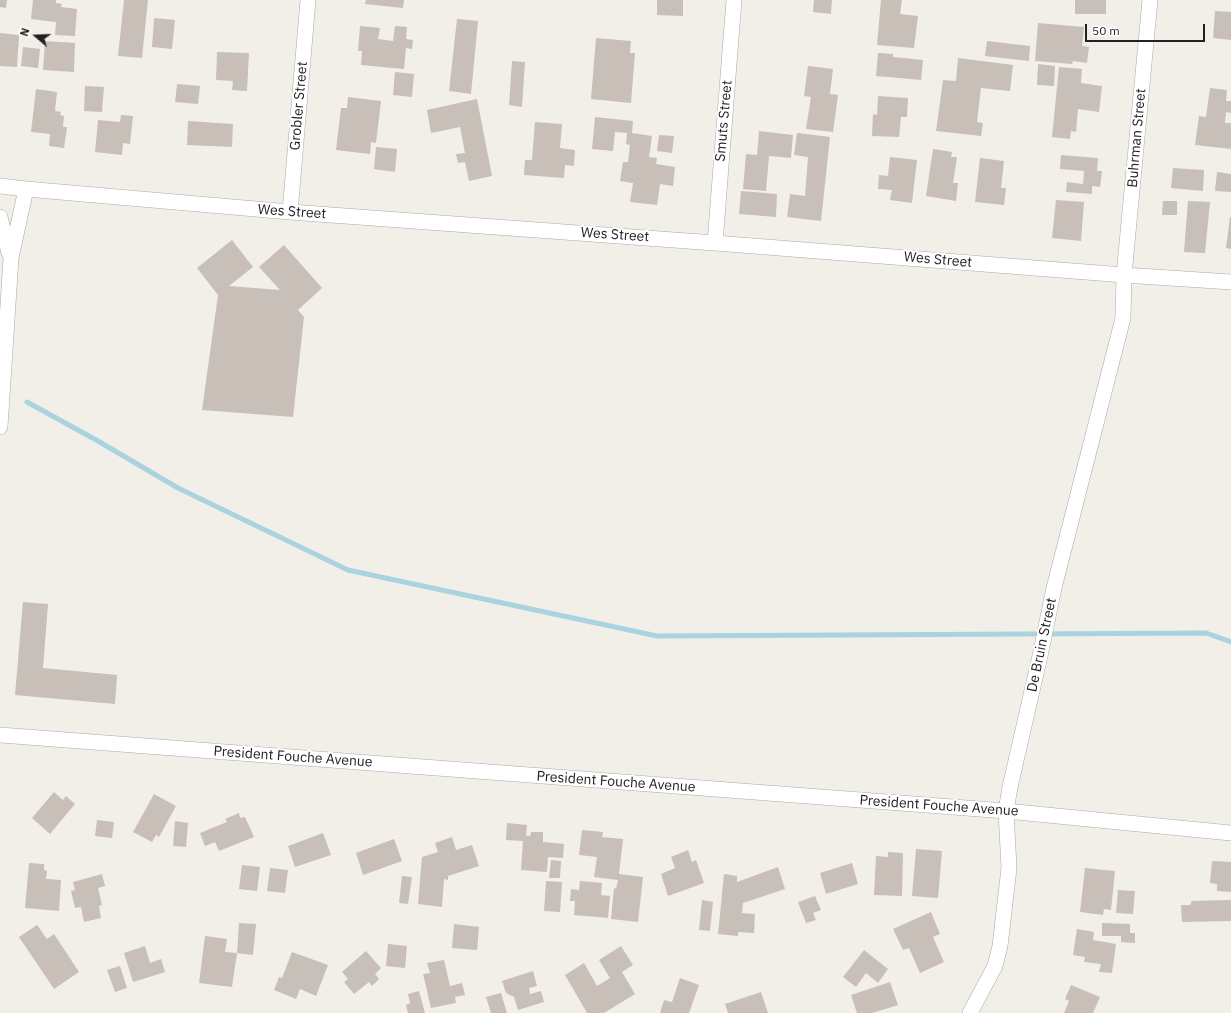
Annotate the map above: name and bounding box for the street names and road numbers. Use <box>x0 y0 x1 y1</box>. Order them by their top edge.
street label: Grobler Street <box>287 61 311 151</box>
street label: Smuts Street <box>712 80 736 162</box>
street label: Buhrman Street <box>1124 88 1150 188</box>
street label: Wes Street <box>257 201 327 223</box>
street label: Wes Street <box>580 224 650 246</box>
street label: Wes Street <box>903 249 973 271</box>
street label: De Bruin Street <box>1024 596 1060 694</box>
street label: President Fouche Avenue <box>213 743 373 771</box>
street label: President Fouche Avenue <box>536 768 696 796</box>
street label: President Fouche Avenue <box>859 792 1019 820</box>

